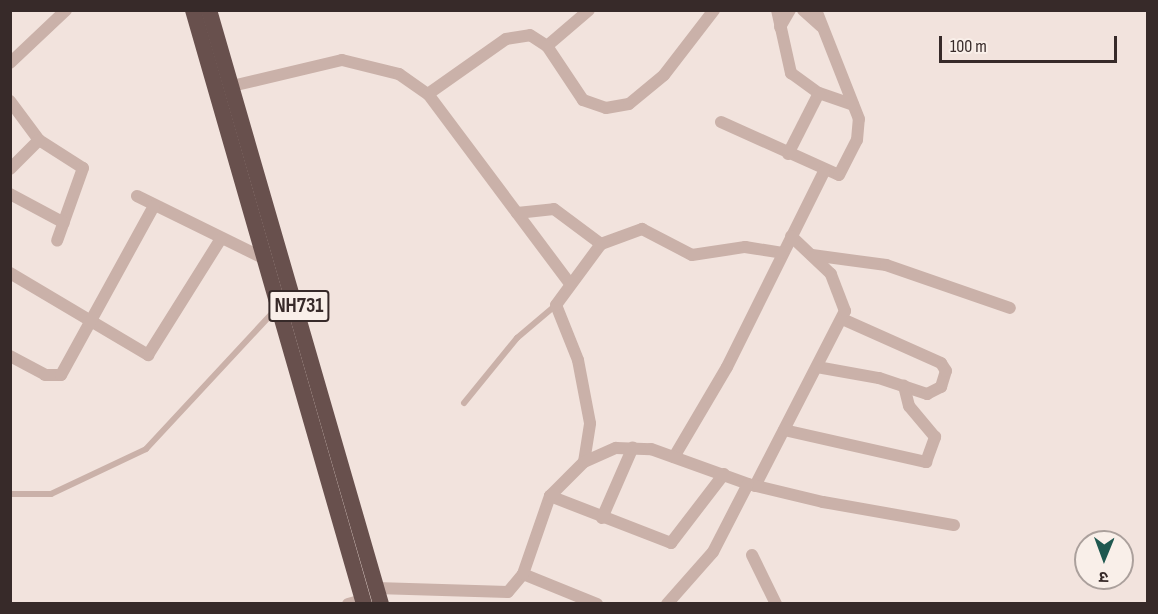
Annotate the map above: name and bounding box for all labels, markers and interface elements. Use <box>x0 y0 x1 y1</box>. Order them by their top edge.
scale bar <box>942 24 1120 62</box>
text: 100 m <box>950 36 987 57</box>
road number: NH731 <box>268 288 330 324</box>
north arrow <box>1074 530 1134 590</box>
text: उ <box>1099 567 1109 586</box>

